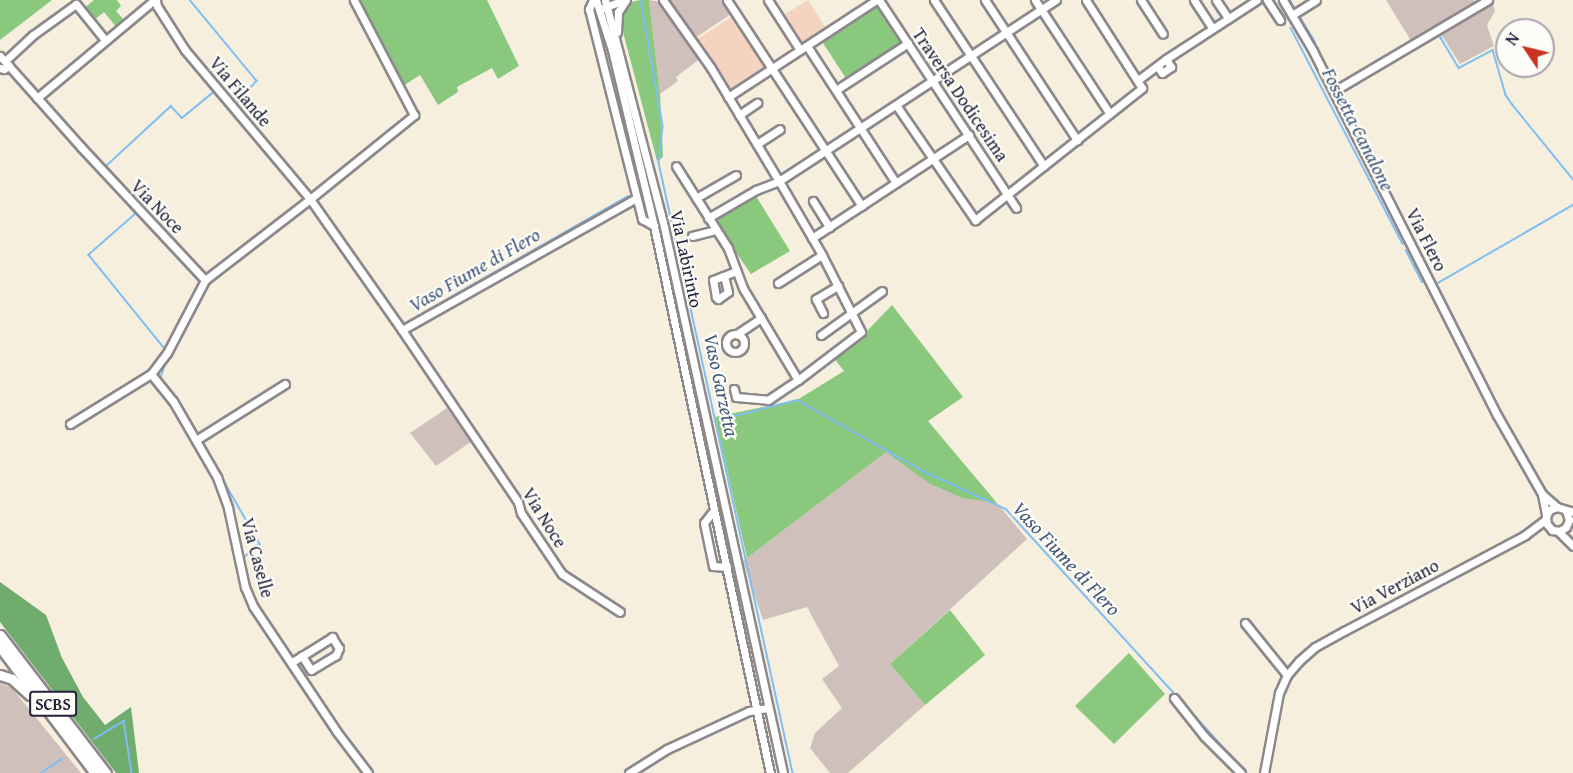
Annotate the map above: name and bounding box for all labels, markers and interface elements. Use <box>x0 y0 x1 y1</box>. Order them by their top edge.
north arrow <box>1495 18 1555 78</box>
street label: Traversa Dodicesima <box>907 24 1013 166</box>
text: N <box>1499 28 1525 50</box>
street label: Via Filande <box>204 53 276 131</box>
water label: Fossetta Canalone <box>1318 63 1400 195</box>
street label: Via Noce <box>126 176 188 238</box>
street label: Via Flero <box>1401 205 1451 275</box>
street label: Via Labirinto <box>665 208 707 310</box>
water label: Vaso Fiume di Flero <box>404 222 544 316</box>
water label: Vaso Garzetta <box>699 331 745 439</box>
street label: Via Noce <box>517 484 571 552</box>
water label: Vaso Fiume di Flero <box>1008 496 1126 620</box>
street label: Via Caselle <box>236 516 278 600</box>
street label: Via Verziano <box>1347 555 1443 619</box>
road number: SCBS <box>29 691 77 717</box>

